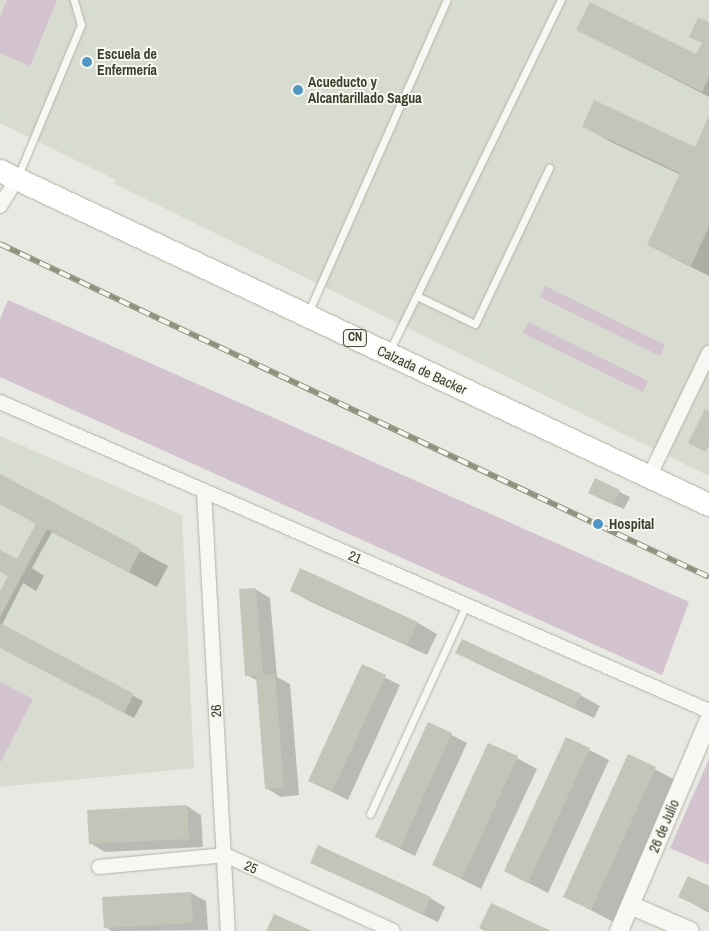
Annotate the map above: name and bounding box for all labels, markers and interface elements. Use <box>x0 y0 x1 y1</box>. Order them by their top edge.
place label: Escuela de Enfermería <box>97 46 157 78</box>
marker: Escuela de Enfermería <box>81 56 93 68</box>
place label: Acueducto y Alcantarillado Sagua <box>308 74 422 106</box>
marker: Acueducto y Alcantarillado Sagua <box>292 84 304 96</box>
road number: CN <box>342 328 368 348</box>
street label: Calzada de Backer <box>374 342 470 398</box>
place label: Hospital <box>609 516 654 532</box>
marker: Hospital <box>591 517 605 531</box>
street label: 21 <box>346 547 364 567</box>
street label: 26 <box>207 704 225 718</box>
street label: 26 de Julio <box>645 797 683 855</box>
street label: 25 <box>242 857 260 877</box>

